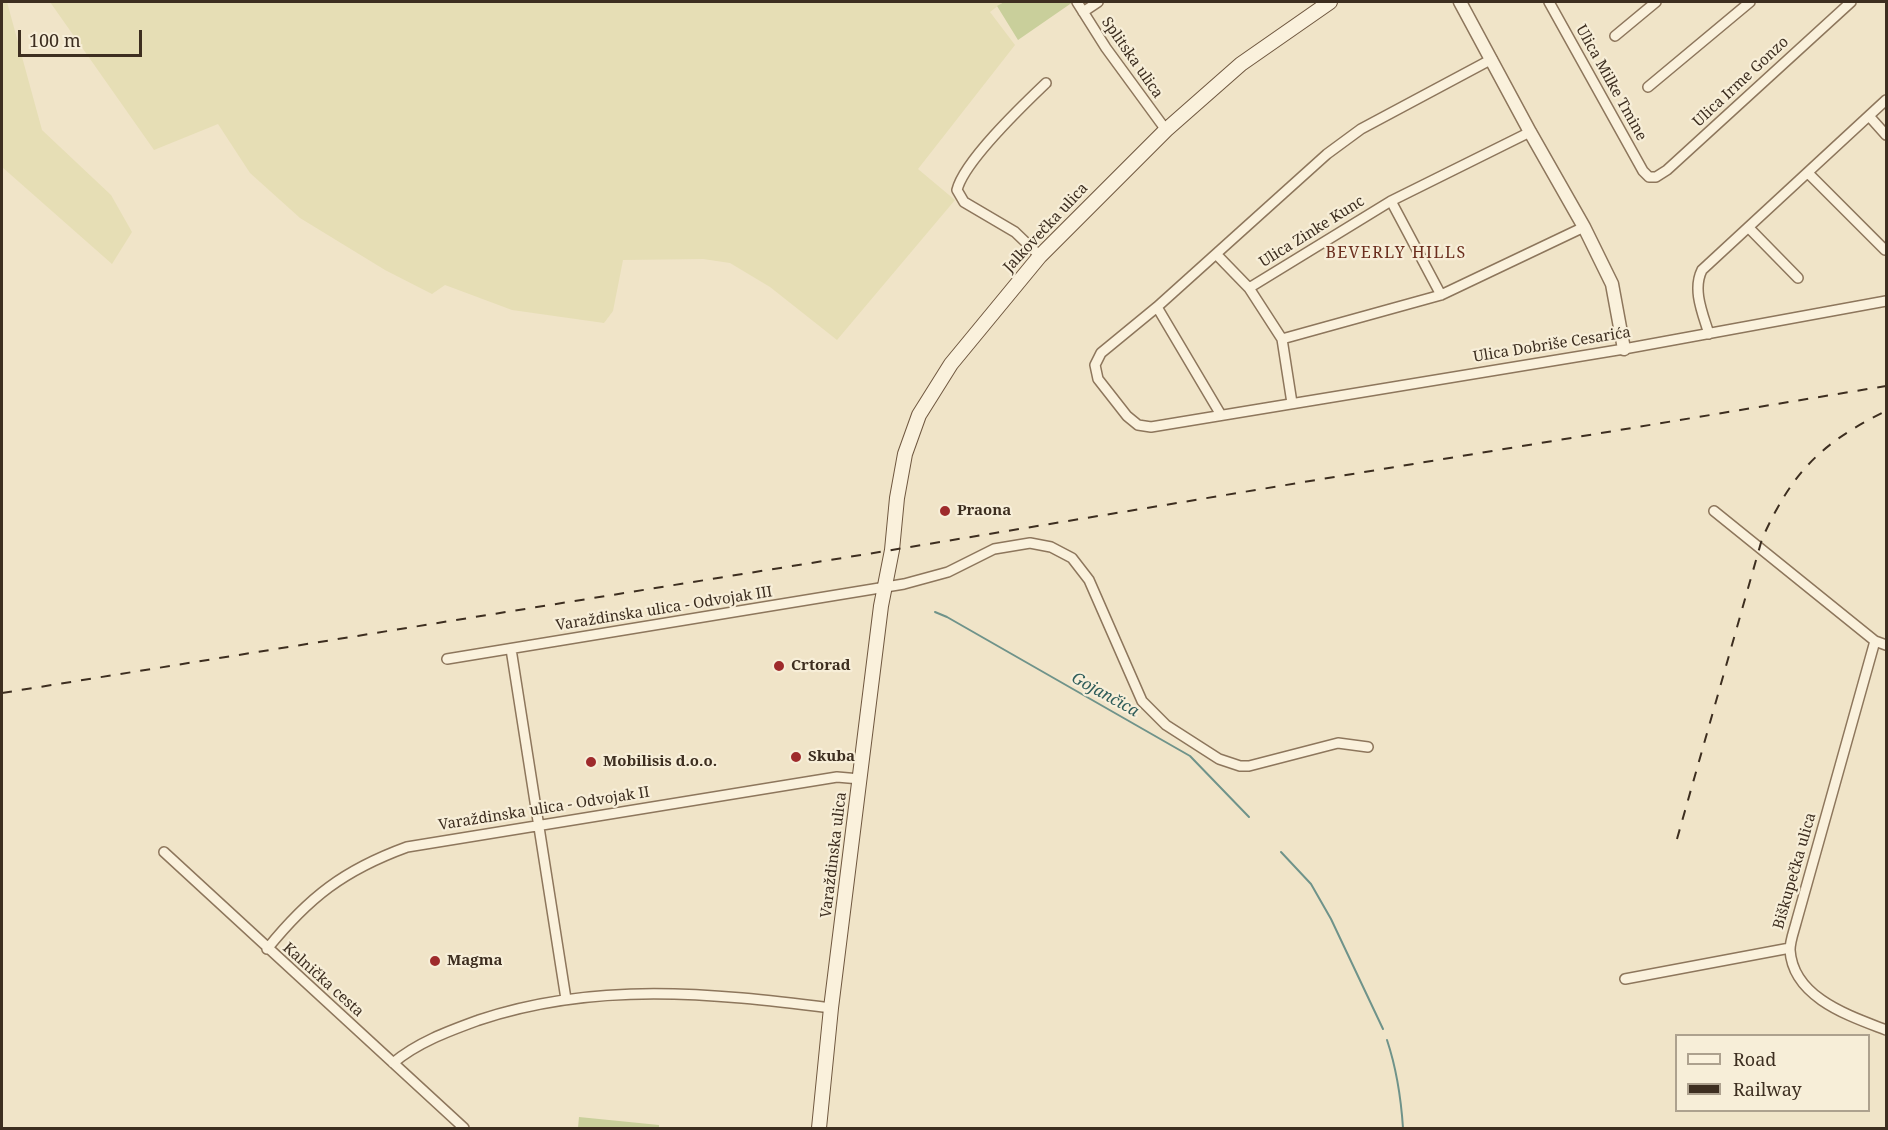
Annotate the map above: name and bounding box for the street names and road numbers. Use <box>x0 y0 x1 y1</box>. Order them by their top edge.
street label: Splitska ulica <box>1097 14 1167 102</box>
street label: Ulica Milke Tmine <box>1572 22 1650 144</box>
street label: Ulica Irme Gonzo <box>1690 33 1792 131</box>
street label: Jalkovečka ulica <box>1000 180 1092 276</box>
street label: Ulica Zinke Kunc <box>1256 192 1368 272</box>
street label: Ulica Dobriše Cesarića <box>1472 324 1632 366</box>
street label: Varaždinska ulica - Odvojak III <box>554 583 774 635</box>
street label: Varaždinska ulica - Odvojak II <box>437 783 651 835</box>
street label: Varaždinska ulica <box>817 791 851 919</box>
street label: Biškupečka ulica <box>1770 811 1820 931</box>
street label: Kalnička cesta <box>279 939 367 1021</box>

